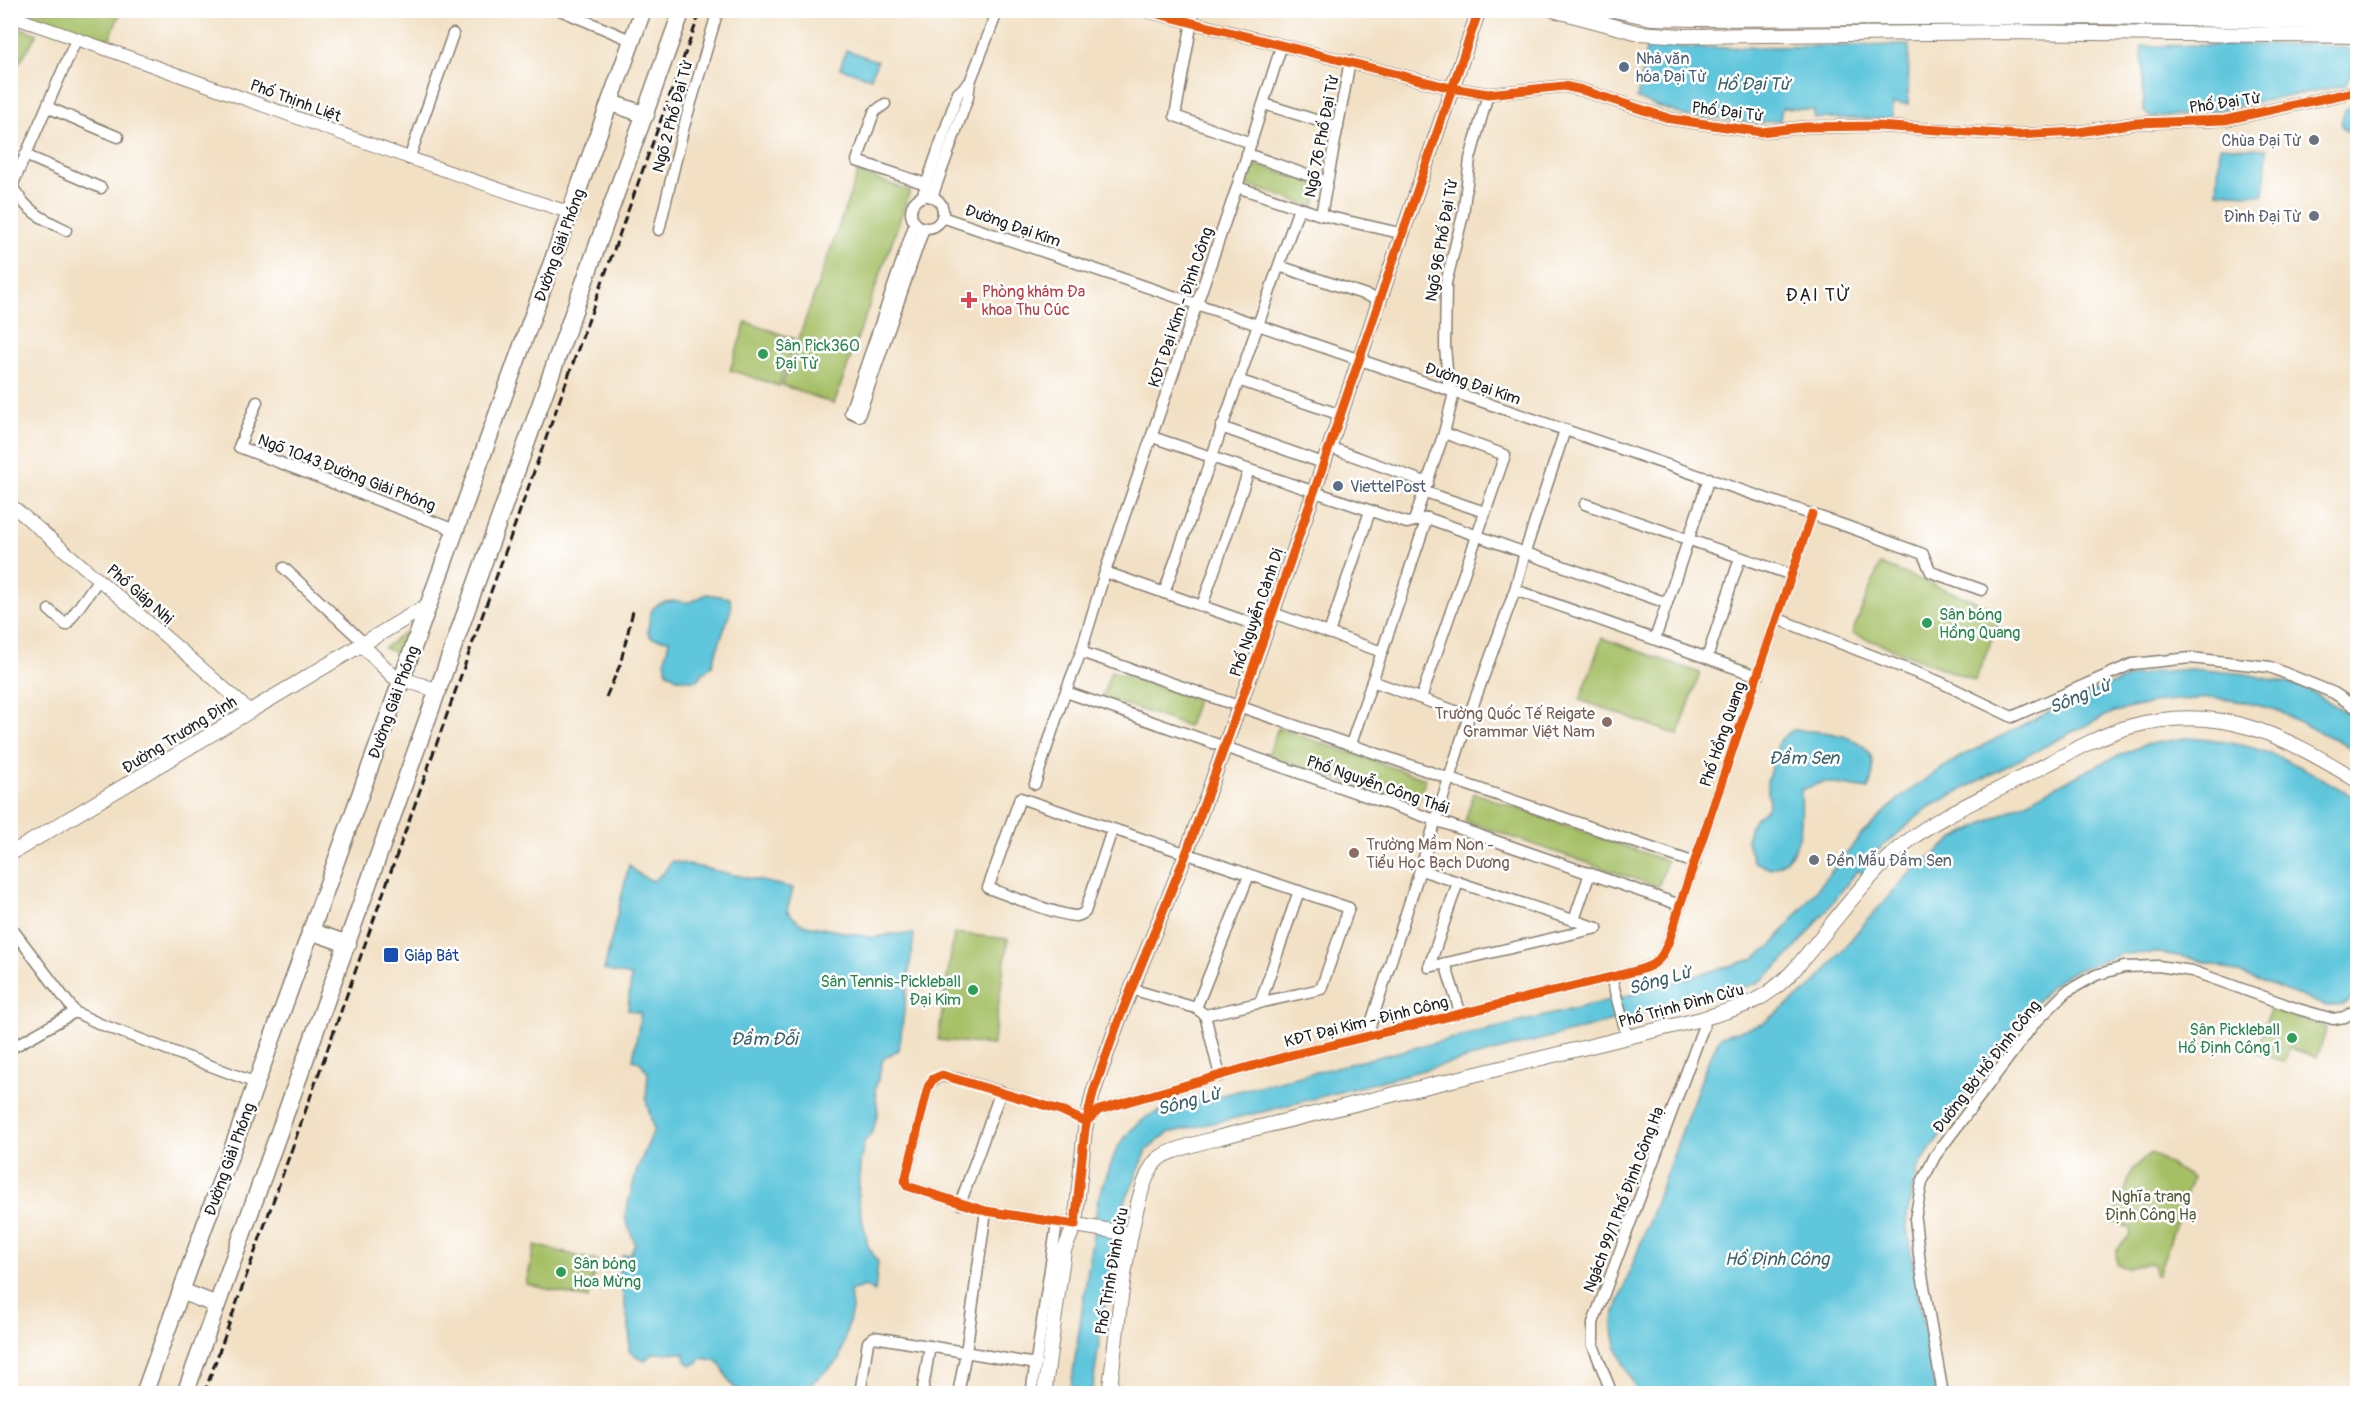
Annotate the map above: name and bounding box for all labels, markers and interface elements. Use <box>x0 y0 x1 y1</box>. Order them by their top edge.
place label: Nhà văn hóa Đại Từ <box>1636 49 1707 87</box>
street label: Ngõ 2 Phố Đại Từ <box>648 58 698 175</box>
marker: Nhà văn hóa Đại Từ <box>1617 60 1631 74</box>
street label: Ngõ 76 Phố Đại Từ <box>1300 73 1344 199</box>
water label: Hồ Đại Từ <box>1716 73 1792 96</box>
street label: Phố Thịnh Liệt <box>247 75 345 127</box>
street label: Phố Đại Từ <box>2188 88 2263 118</box>
street label: Phố Đại Từ <box>1691 98 1765 126</box>
place label: Chùa Đại Từ <box>2222 131 2302 151</box>
marker: Chùa Đại Từ <box>2307 133 2321 147</box>
street label: Ngõ 96 Phố Đại Từ <box>1421 177 1463 303</box>
street label: Đường Giải Phóng <box>530 186 590 305</box>
street label: Đường Đại Kim <box>962 200 1063 252</box>
place label: Đình Đại Từ <box>2224 207 2302 227</box>
marker: Đình Đại Từ <box>2307 209 2321 223</box>
street label: KĐT Đại Kim - Định Công <box>1144 225 1218 390</box>
place label: Phòng khám Đa khoa Thu Cúc <box>982 282 1085 320</box>
district label: ĐẠI TỪ <box>1786 284 1852 307</box>
marker: Phòng khám Đa khoa Thu Cúc <box>960 291 978 309</box>
place label: Sân Pick360 Đại Từ <box>775 336 860 374</box>
marker: Sân Pick360 Đại Từ <box>756 347 770 361</box>
street label: Đường Đại Kim <box>1422 358 1523 410</box>
street label: Ngõ 1043 Đường Giải Phóng <box>255 430 438 516</box>
place label: ViettelPost <box>1350 477 1426 497</box>
marker: ViettelPost <box>1331 479 1345 493</box>
street label: Phố Nguyễn Cảnh Dị <box>1225 545 1288 680</box>
street label: Phố Giáp Nhị <box>103 560 178 629</box>
place label: Sân bóng Hồng Quang <box>1939 605 2020 643</box>
marker: Sân bóng Hồng Quang <box>1920 616 1934 630</box>
street label: Đường Giải Phóng <box>364 643 424 762</box>
water label: Sông Lừ <box>2046 673 2116 719</box>
street label: Phố Hồng Quang <box>1696 679 1750 790</box>
street label: Đường Trương Định <box>118 692 241 778</box>
place label: Trường Quốc Tế Reigate Grammar Việt Nam <box>1435 704 1595 742</box>
marker: Trường Quốc Tế Reigate Grammar Việt Nam <box>1600 715 1614 729</box>
water label: Đầm Sen <box>1769 747 1840 770</box>
street label: Phố Nguyễn Công Thái <box>1304 751 1452 819</box>
place label: Trường Mầm Non - Tiểu Học Bạch Dương <box>1366 834 1509 873</box>
marker: Trường Mầm Non - Tiểu Học Bạch Dương <box>1347 846 1361 860</box>
place label: Đền Mẫu Đầm Sen <box>1826 850 1952 871</box>
marker: Đền Mẫu Đầm Sen <box>1807 853 1821 867</box>
marker: Giáp Bát <box>382 946 400 964</box>
place label: Giáp Bát <box>404 946 459 966</box>
water label: Sông Lừ <box>1626 960 1696 1000</box>
place label: Sân Tennis-Pickleball Đại Kim <box>821 972 961 1010</box>
street label: Phố Trịnh Đình Cửu <box>1616 980 1746 1032</box>
marker: Sân Tennis-Pickleball Đại Kim <box>966 983 980 997</box>
street label: KĐT Đại Kim - Định Công <box>1282 992 1450 1052</box>
street label: Đường Bờ Hồ Định Công <box>1929 996 2045 1137</box>
place label: Sân Pickleball Hồ Định Công 1 <box>2178 1020 2280 1058</box>
water label: Đầm Đỗi <box>731 1028 800 1051</box>
marker: Sân Pickleball Hồ Định Công 1 <box>2285 1031 2299 1045</box>
water label: Sông Lừ <box>1155 1082 1225 1121</box>
street label: Đường Giải Phóng <box>200 1100 260 1219</box>
street label: Ngách 99/1 Phố Định Công Hạ <box>1579 1103 1669 1295</box>
park label: Nghĩa trang Định Công Hạ <box>2105 1187 2197 1225</box>
street label: Phố Trịnh Đình Cửu <box>1091 1206 1133 1336</box>
water label: Hồ Định Công <box>1725 1248 1831 1271</box>
place label: Sân bóng Hoa Mừng <box>573 1254 641 1292</box>
marker: Sân bóng Hoa Mừng <box>554 1265 568 1279</box>

